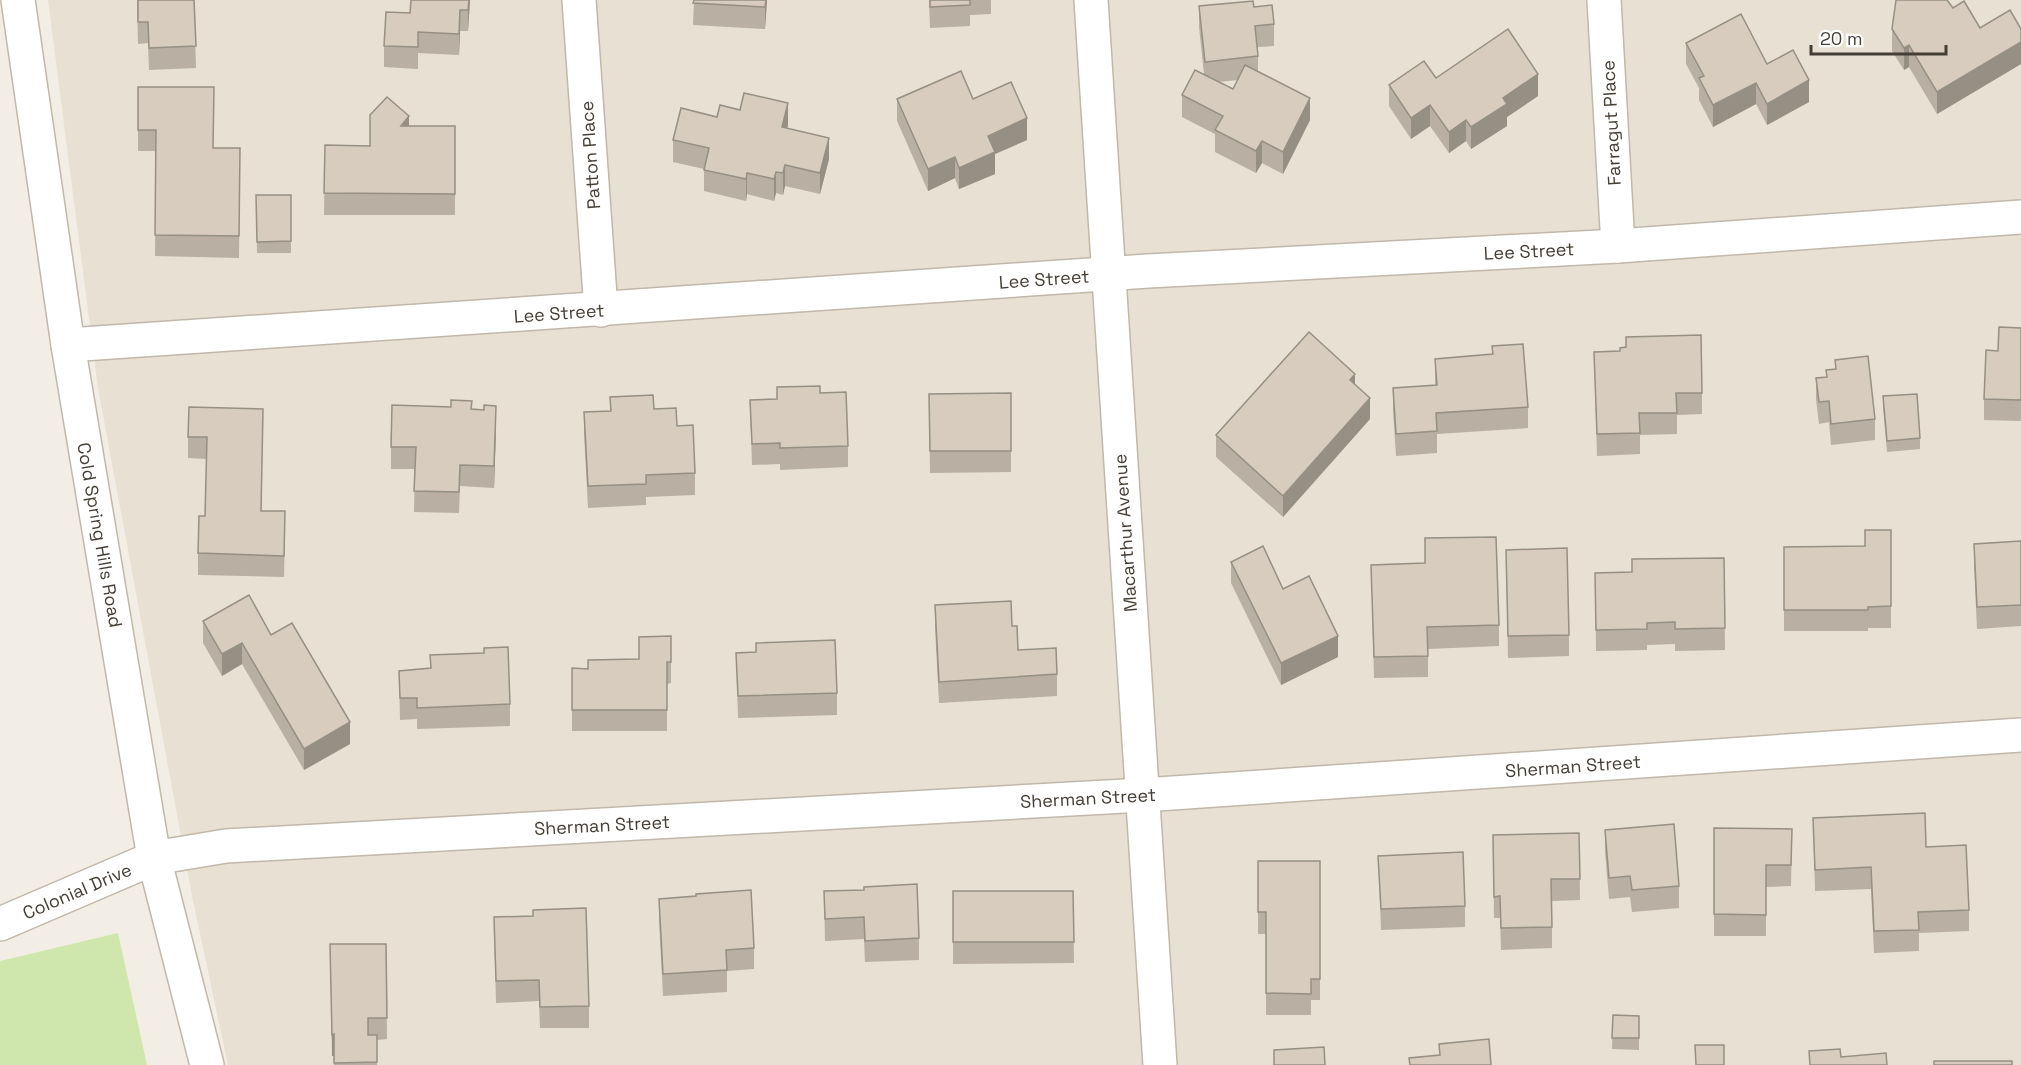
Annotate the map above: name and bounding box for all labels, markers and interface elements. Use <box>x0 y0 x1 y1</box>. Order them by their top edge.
scale bar <box>1811 18 1946 56</box>
text: 20 m <box>1820 27 1863 50</box>
street label: Farragut Place <box>1596 60 1626 186</box>
street label: Patton Place <box>575 100 605 210</box>
street label: Lee Street <box>1483 237 1575 265</box>
street label: Lee Street <box>998 264 1090 294</box>
street label: Lee Street <box>513 298 605 328</box>
street label: Cold Spring Hills Road <box>72 441 128 629</box>
street label: Macarthur Avenue <box>1108 453 1142 613</box>
street label: Sherman Street <box>1504 750 1642 782</box>
street label: Sherman Street <box>1019 783 1157 813</box>
street label: Sherman Street <box>533 810 671 840</box>
street label: Colonial Drive <box>19 858 135 924</box>

